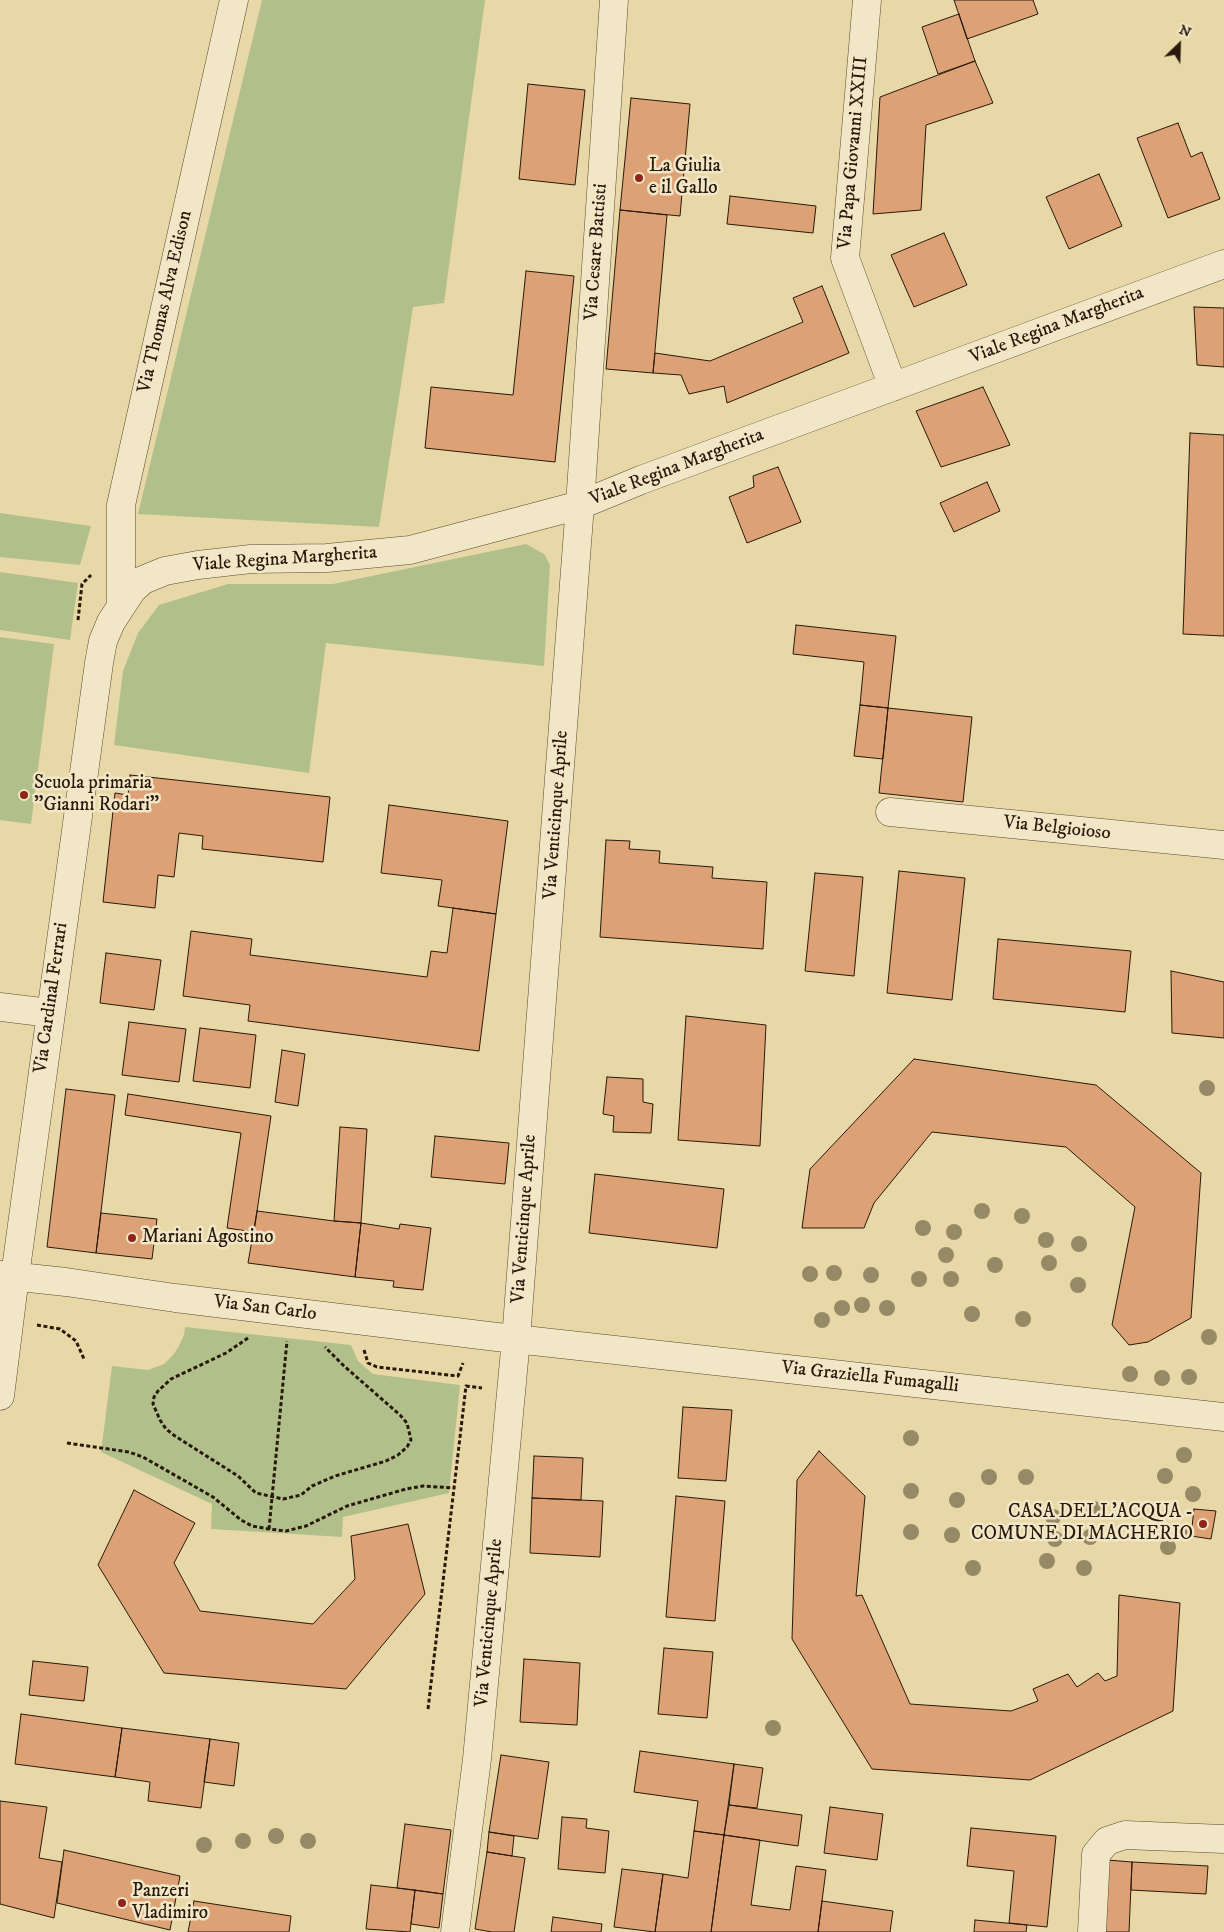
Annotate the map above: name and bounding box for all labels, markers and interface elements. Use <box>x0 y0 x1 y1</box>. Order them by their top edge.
north arrow <box>1154 20 1204 70</box>
text: N <box>1176 21 1194 42</box>
street label: Via Papa Giovanni XXIII <box>834 56 874 250</box>
place label: La Giulia e il Gallo <box>649 156 721 200</box>
marker: La Giulia e il Gallo <box>633 172 645 184</box>
street label: Via Cesare Battisti <box>581 183 613 321</box>
street label: Via Thomas Alva Edison <box>134 208 198 396</box>
street label: Viale Regina Margherita <box>967 282 1147 370</box>
street label: Viale Regina Margherita <box>587 424 767 512</box>
street label: Viale Regina Margherita <box>192 542 378 578</box>
street label: Via Venticinque Aprile <box>540 730 574 900</box>
place label: Scuola primaria "Gianni Rodari" <box>34 773 159 817</box>
marker: Scuola primaria "Gianni Rodari" <box>18 789 30 801</box>
street label: Via Belgioioso <box>1002 812 1112 846</box>
street label: Via Cardinal Ferrari <box>30 921 74 1075</box>
street label: Via Venticinque Aprile <box>508 1134 542 1304</box>
place label: Mariani Agostino <box>142 1227 273 1249</box>
marker: Mariani Agostino <box>126 1232 138 1244</box>
street label: Via San Carlo <box>212 1291 318 1327</box>
street label: Via Graziella Fumagalli <box>780 1357 960 1399</box>
place label: CASA DELL'ACQUA - COMUNE DI MACHERIO <box>971 1502 1193 1546</box>
marker: CASA DELL'ACQUA - COMUNE DI MACHERIO <box>1197 1518 1209 1530</box>
street label: Via Venticinque Aprile <box>471 1538 509 1708</box>
place label: Panzeri Vladimiro <box>132 1881 208 1925</box>
marker: Panzeri Vladimiro <box>116 1897 128 1909</box>

